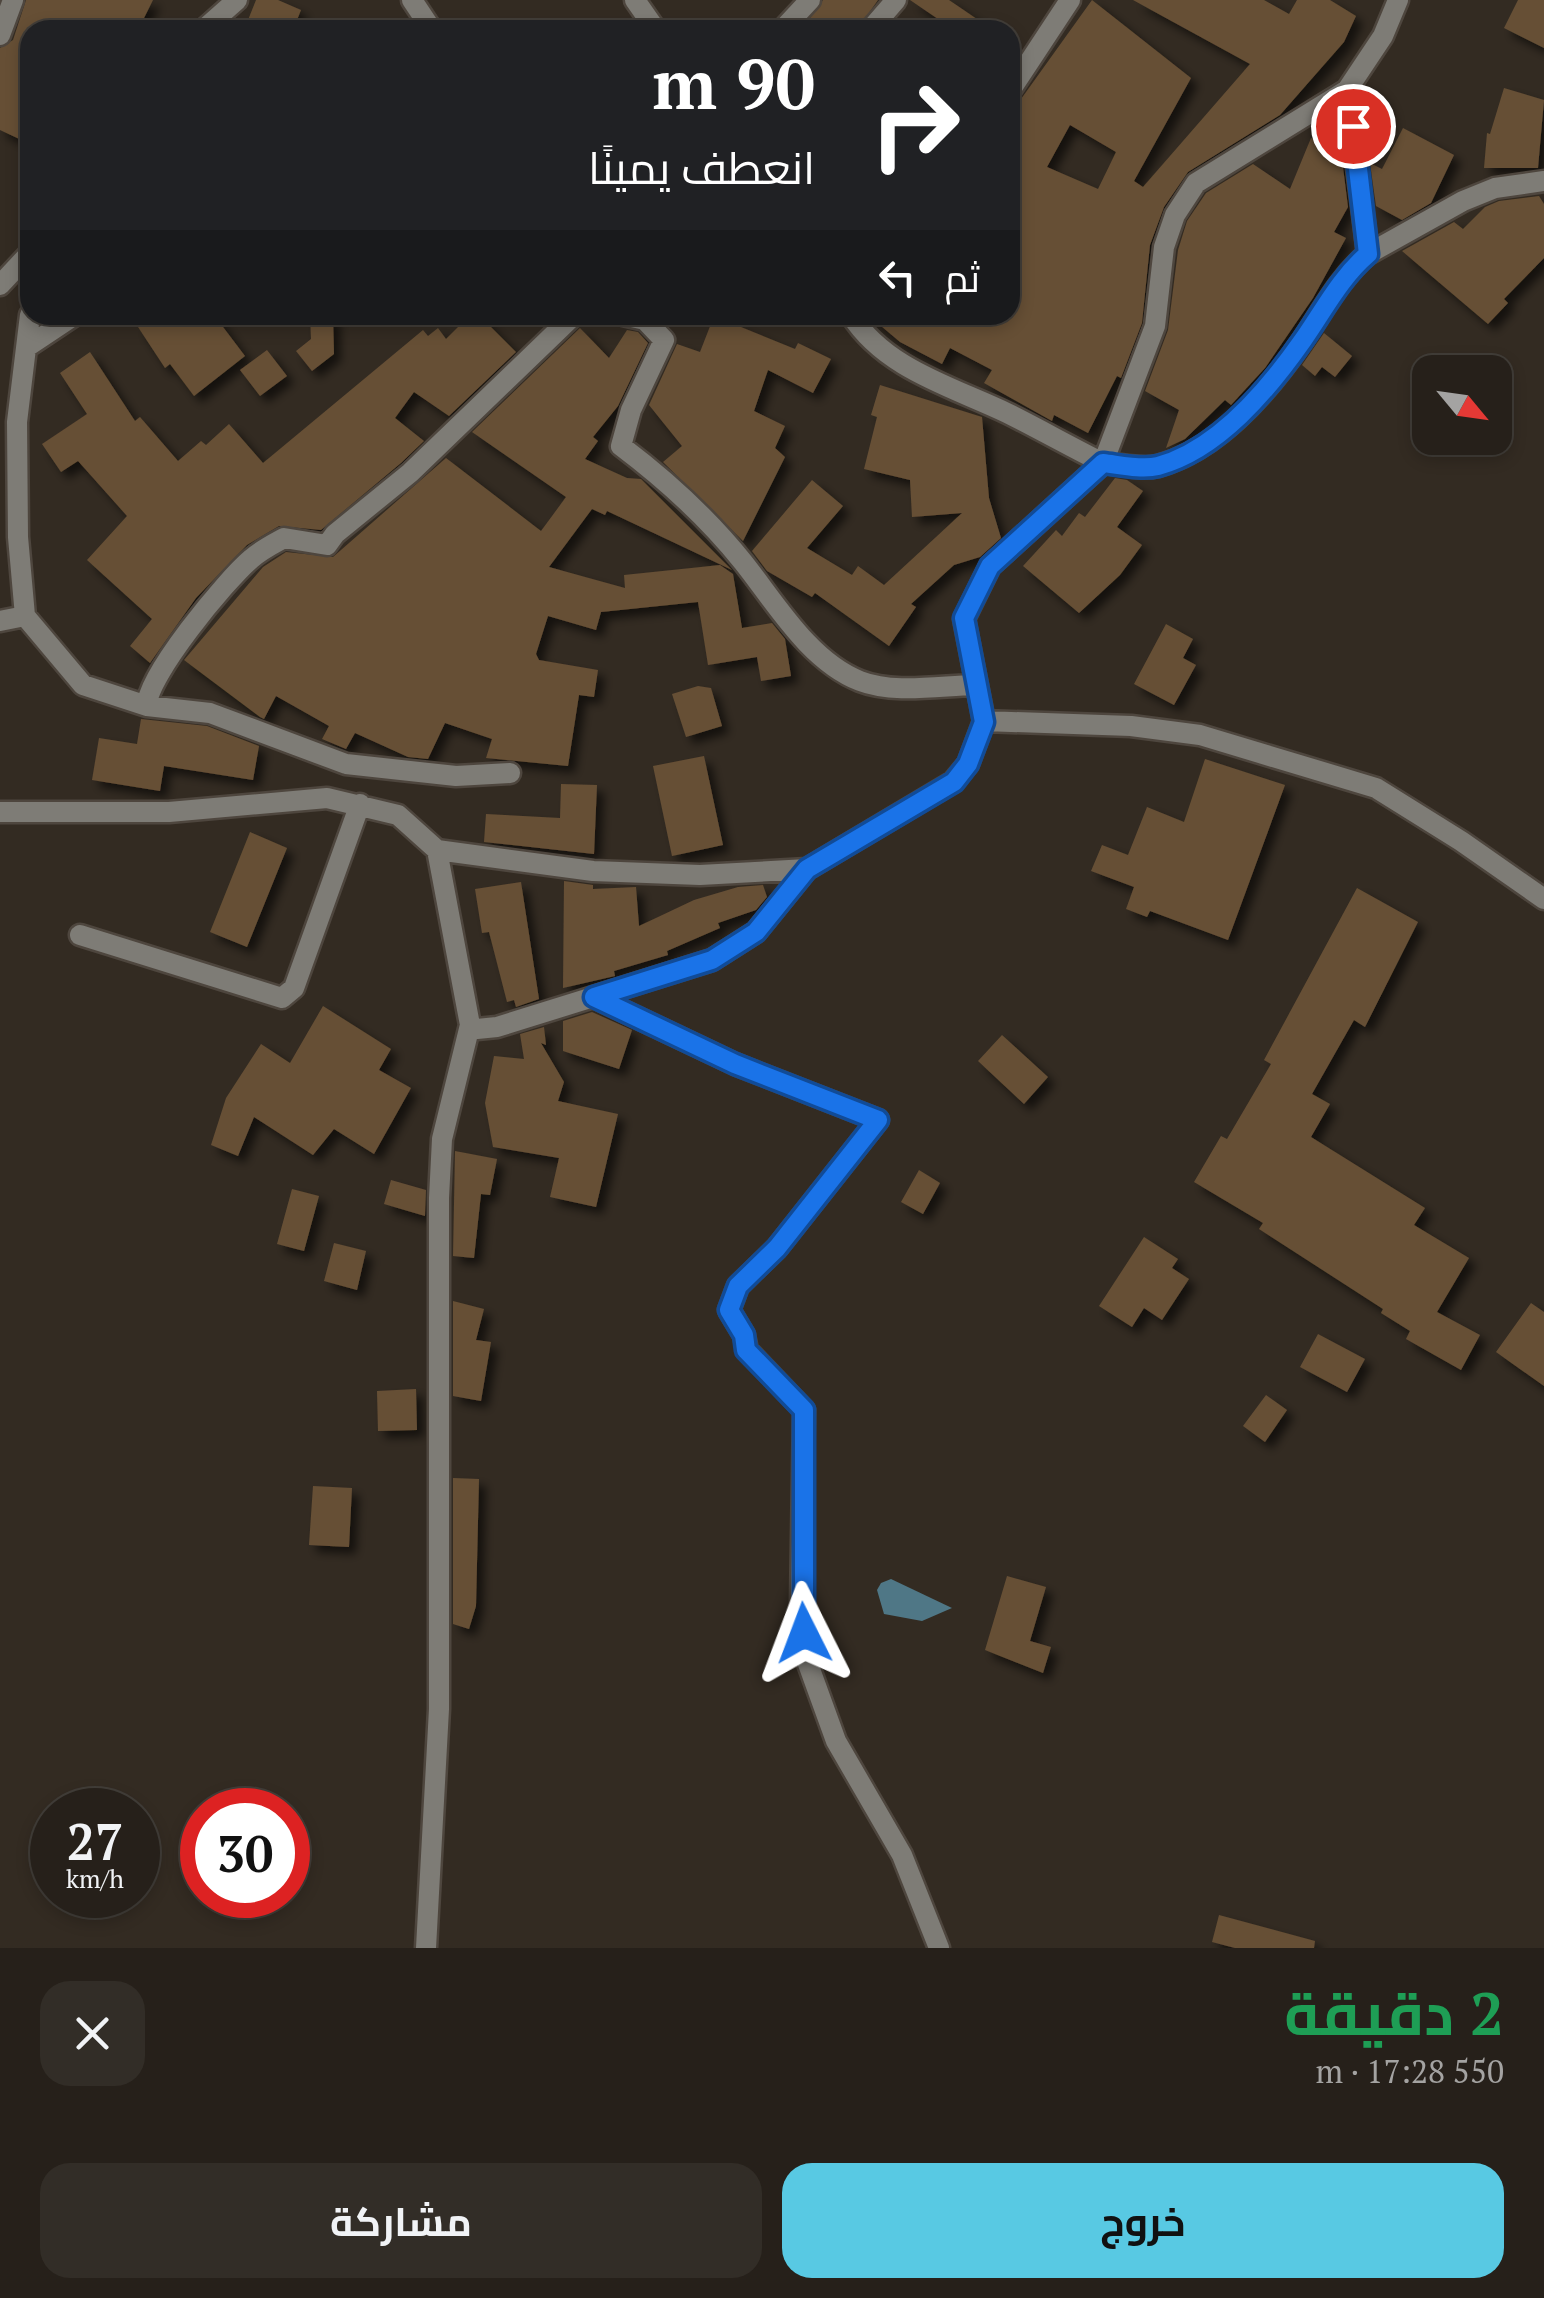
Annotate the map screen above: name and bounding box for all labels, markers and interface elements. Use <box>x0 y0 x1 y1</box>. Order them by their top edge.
text: 90 m <box>652 36 815 129</box>
icon: right <box>850 60 980 190</box>
pin <box>1311 84 1396 169</box>
icon: arrive <box>1326 99 1381 154</box>
text: انعطف يمينًا <box>588 137 815 197</box>
icon: left <box>870 250 925 305</box>
text: ثم <box>945 253 980 303</box>
north arrow <box>1412 355 1512 455</box>
map controls <box>1412 355 1512 455</box>
position arrow <box>752 1581 856 1685</box>
speed limit sign: 30 <box>180 1788 310 1918</box>
text: 27 <box>67 1808 123 1874</box>
text: km/h <box>66 1862 124 1895</box>
text: 2 دقيقة <box>1284 1973 1504 2052</box>
button: close <box>40 1981 145 2086</box>
text: 550 m · 17:28 <box>1316 2050 1504 2092</box>
button: مشاركة <box>40 2163 762 2278</box>
button: خروج <box>782 2163 1504 2278</box>

